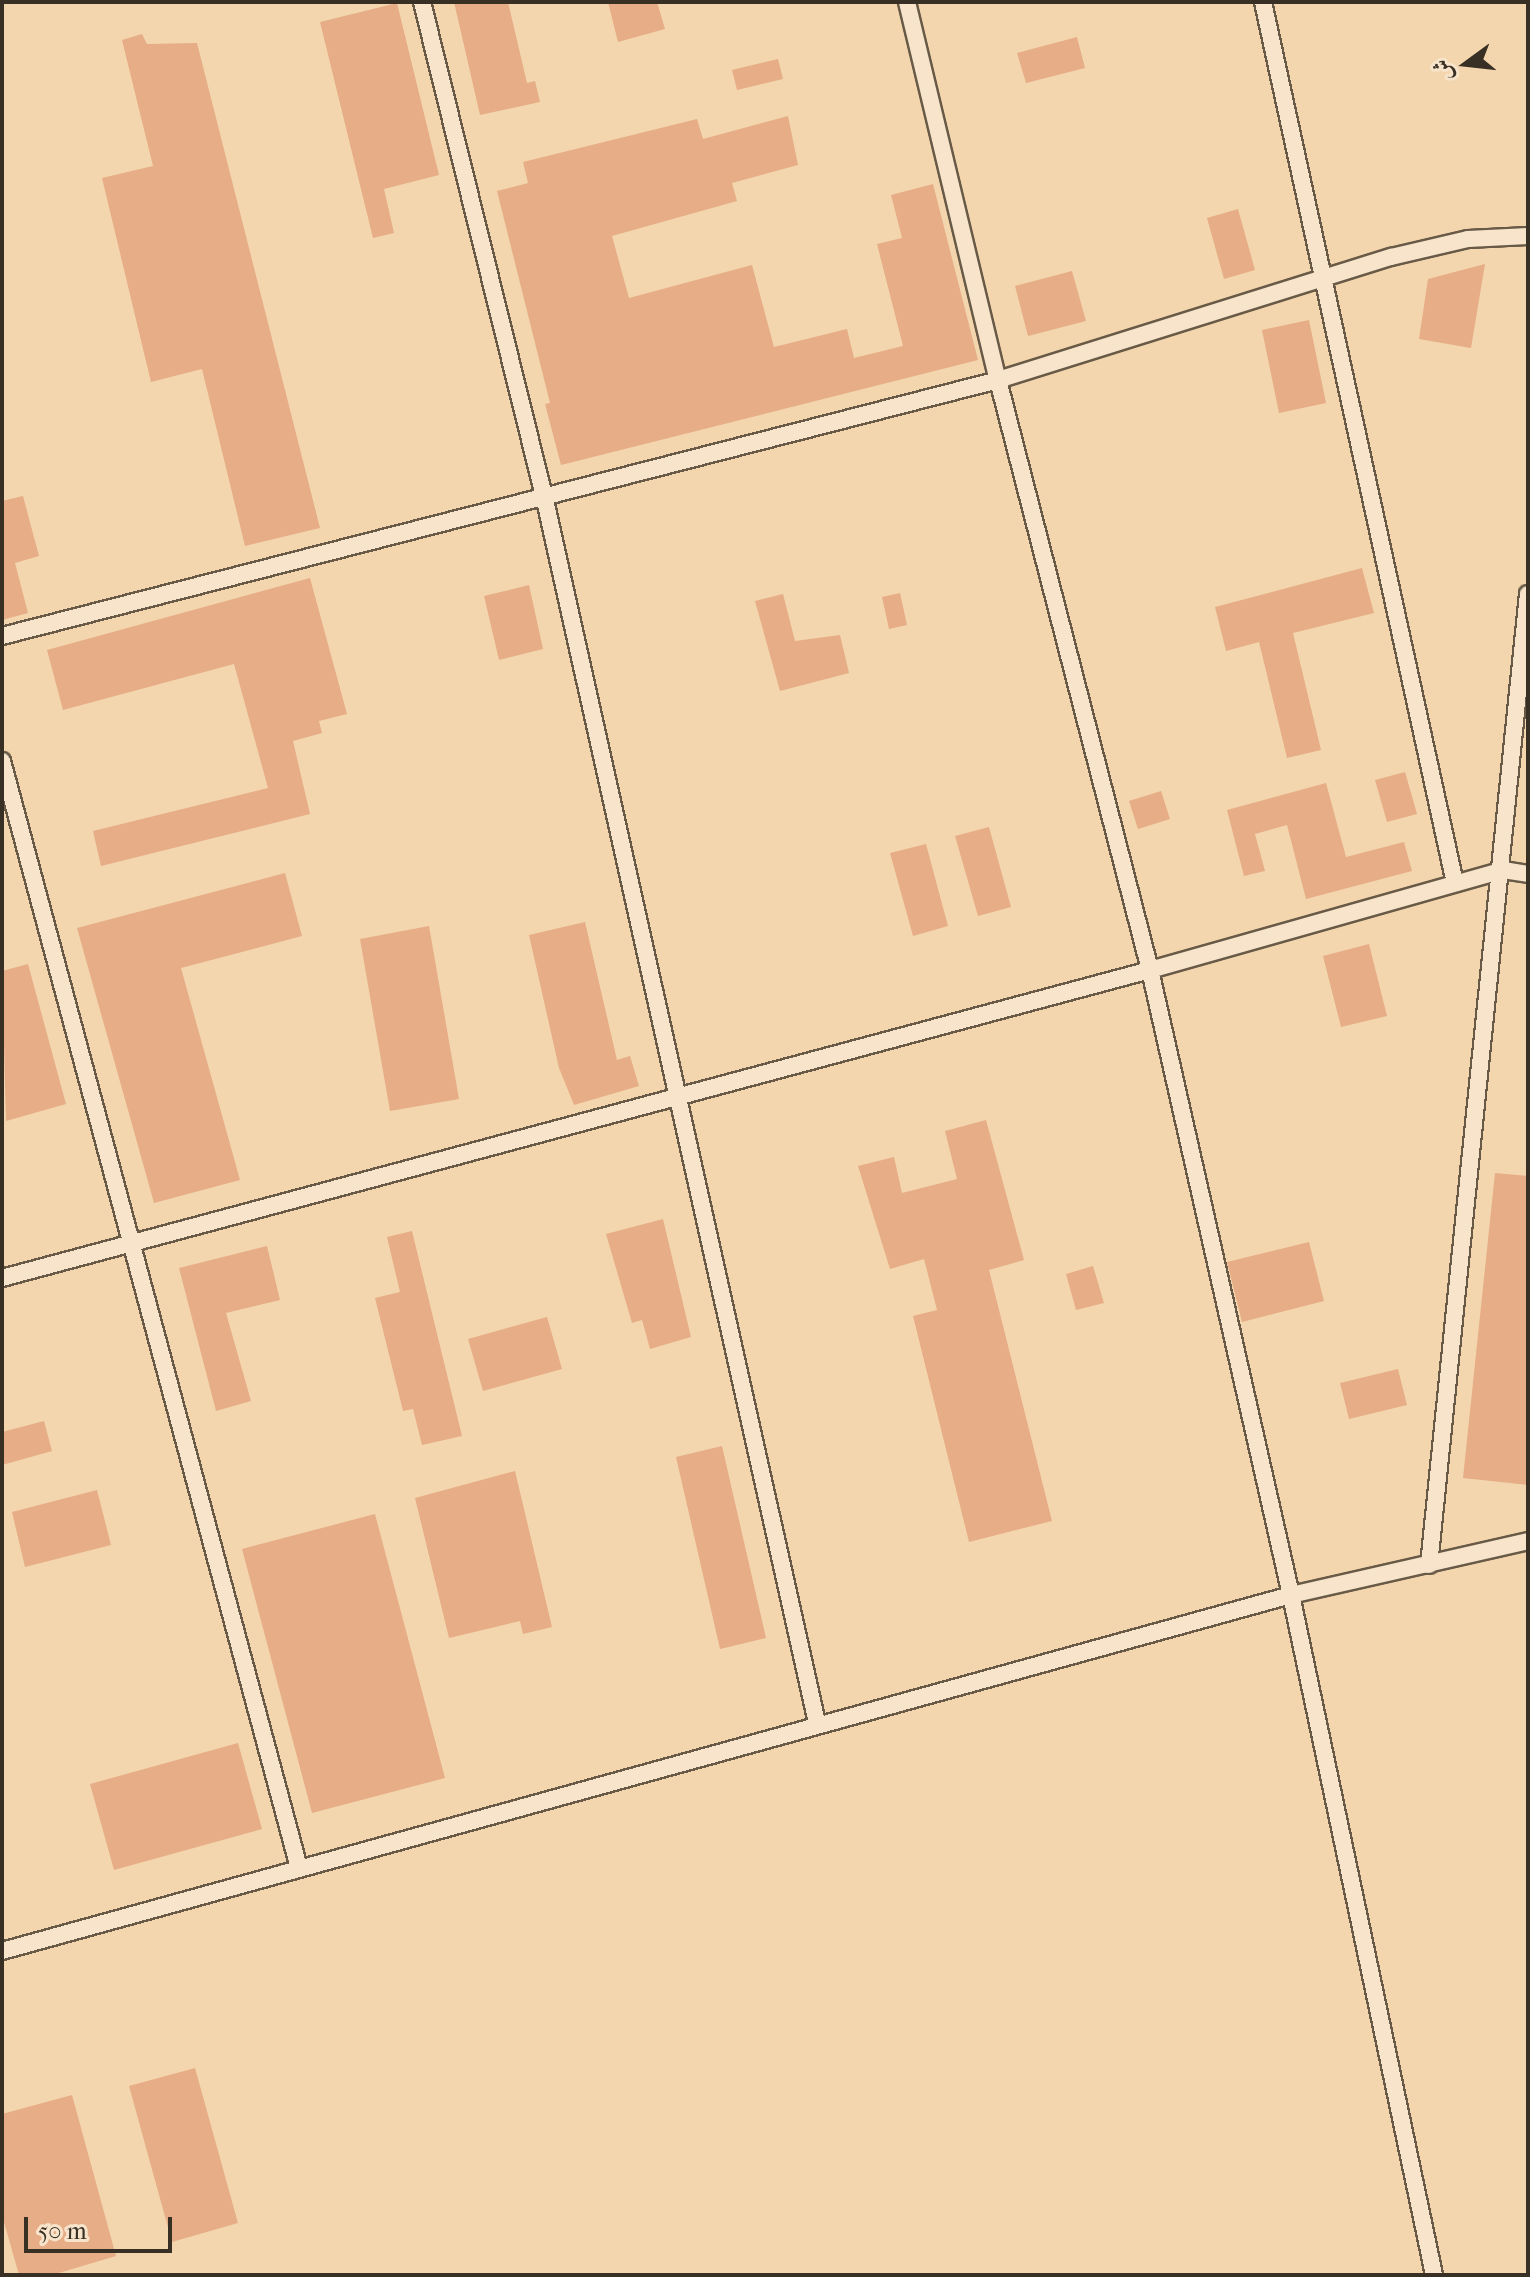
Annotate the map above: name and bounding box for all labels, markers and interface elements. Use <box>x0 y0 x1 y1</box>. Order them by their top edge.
north arrow <box>1426 24 1506 104</box>
text: ش <box>1427 56 1458 84</box>
scale bar <box>28 2201 176 2251</box>
text: 50 m <box>38 2217 87 2245</box>

